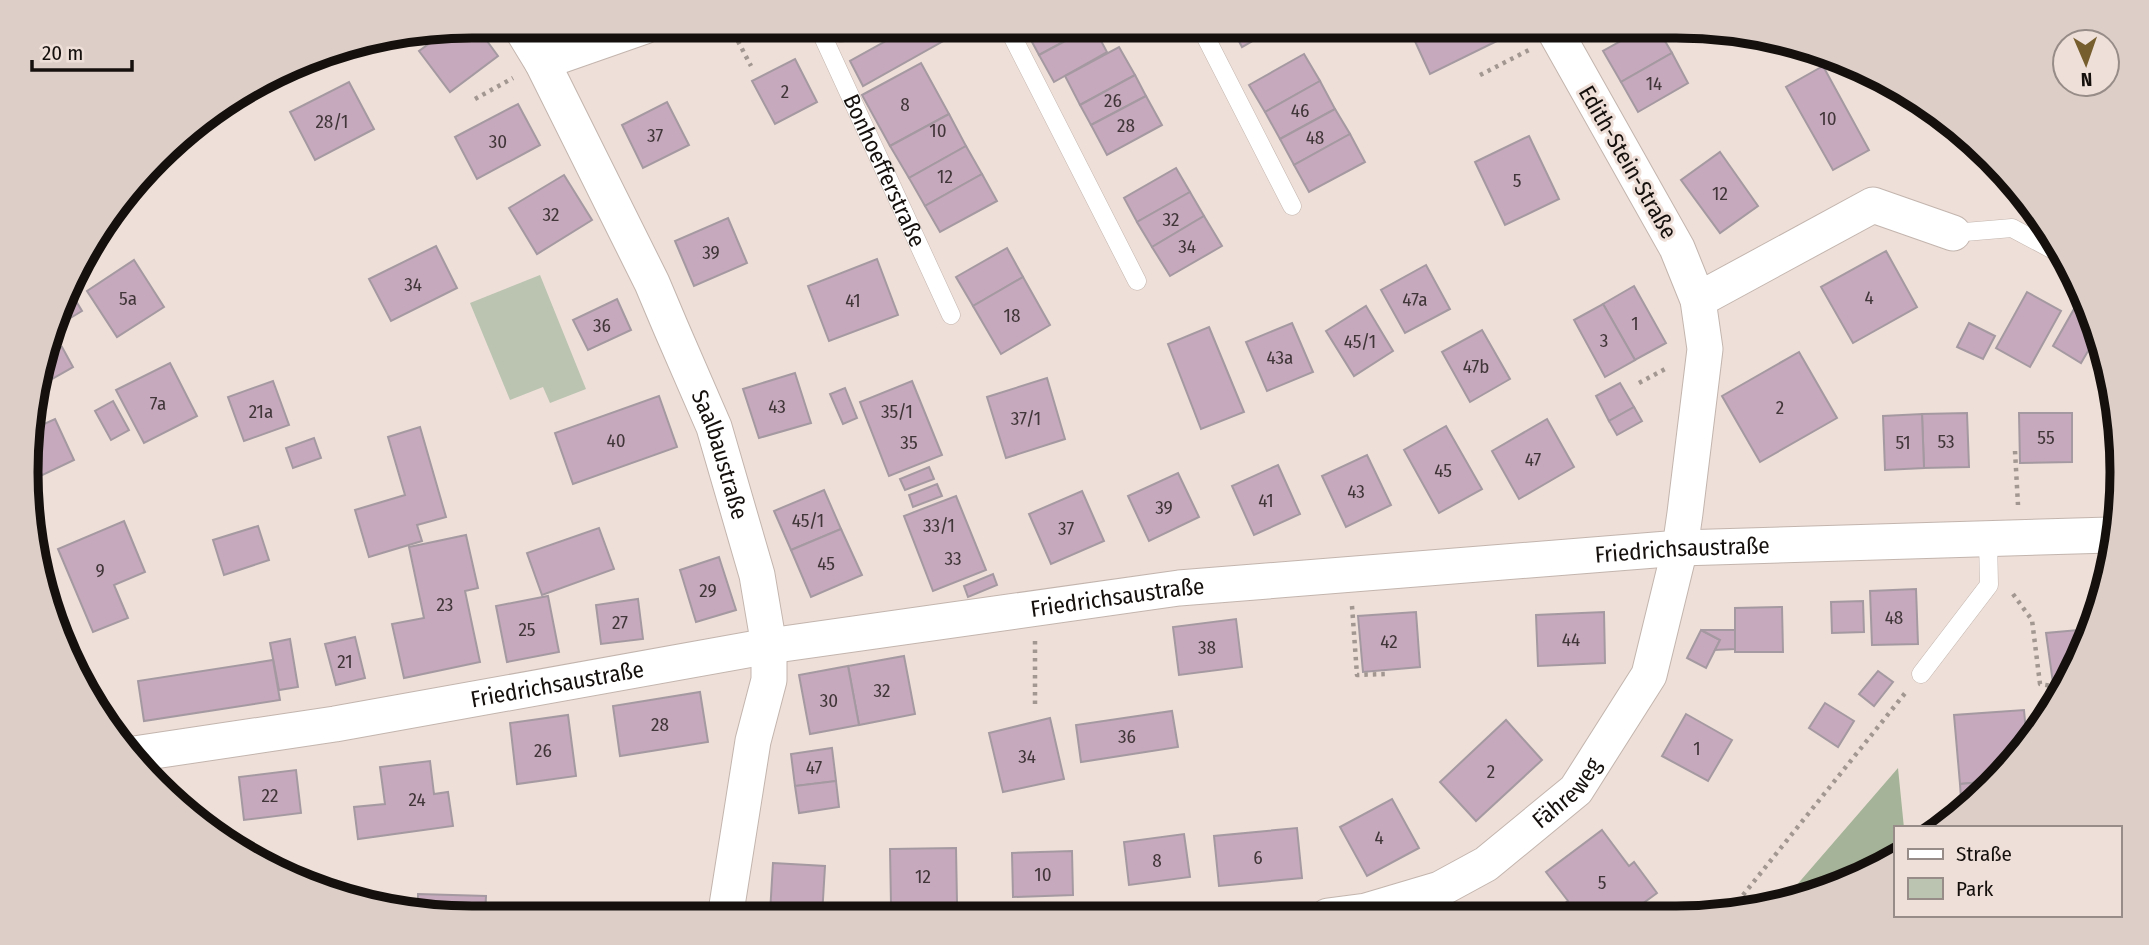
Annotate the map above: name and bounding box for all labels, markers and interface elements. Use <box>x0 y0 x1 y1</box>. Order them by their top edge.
scale bar <box>32 28 131 72</box>
north arrow <box>2051 28 2121 98</box>
text: 20 m <box>42 40 83 66</box>
text: N <box>2080 68 2093 91</box>
house number: 14 <box>1646 72 1662 95</box>
house number: 2 <box>781 80 789 103</box>
street label: Edith-Stein-Straße <box>1573 80 1683 244</box>
house number: 26 <box>1104 89 1122 112</box>
street label: Bonhoefferstraße <box>837 90 932 251</box>
house number: 8 <box>900 93 910 116</box>
house number: 46 <box>1291 99 1309 122</box>
house number: 10 <box>1819 107 1837 130</box>
house number: 28/1 <box>315 110 349 133</box>
house number: 28 <box>1117 114 1135 137</box>
house number: 10 <box>929 119 947 142</box>
house number: 37 <box>647 124 663 147</box>
house number: 48 <box>1306 126 1324 149</box>
house number: 30 <box>489 130 507 153</box>
house number: 12 <box>937 165 953 188</box>
house number: 5 <box>1513 169 1521 192</box>
house number: 12 <box>1712 182 1728 205</box>
house number: 32 <box>543 203 559 226</box>
house number: 32 <box>1163 208 1179 231</box>
house number: 34 <box>1178 235 1196 258</box>
house number: 39 <box>702 241 720 264</box>
house number: 34 <box>404 273 422 296</box>
house number: 4 <box>1864 286 1874 309</box>
house number: 5a <box>119 287 137 310</box>
house number: 47a <box>1402 288 1428 311</box>
house number: 41 <box>845 289 861 312</box>
house number: 18 <box>1004 304 1020 327</box>
house number: 1 <box>1631 312 1639 335</box>
house number: 36 <box>593 314 611 337</box>
house number: 3 <box>1600 329 1608 352</box>
house number: 45/1 <box>1344 330 1376 353</box>
house number: 43a <box>1267 346 1293 369</box>
house number: 47b <box>1463 355 1489 378</box>
street label: Saalbaustraße <box>686 385 754 523</box>
house number: 7a <box>150 392 166 415</box>
house number: 43 <box>768 395 786 418</box>
house number: 2 <box>1776 396 1784 419</box>
house number: 21a <box>249 400 273 423</box>
house number: 35/1 <box>881 400 913 423</box>
house number: 37/1 <box>1011 407 1041 430</box>
house number: 55 <box>2037 426 2055 449</box>
house number: 40 <box>606 429 626 452</box>
house number: 53 <box>1937 430 1955 453</box>
house number: 35 <box>900 431 918 454</box>
house number: 51 <box>1895 431 1911 454</box>
house number: 47 <box>1525 448 1542 471</box>
house number: 45 <box>1434 459 1452 482</box>
house number: 43 <box>1347 480 1365 503</box>
house number: 41 <box>1258 489 1274 512</box>
house number: 39 <box>1155 496 1173 519</box>
house number: 45/1 <box>792 509 824 532</box>
house number: 33/1 <box>923 514 955 537</box>
house number: 37 <box>1058 517 1074 540</box>
street label: Friedrichsaustraße <box>1594 531 1770 569</box>
house number: 33 <box>944 547 962 570</box>
house number: 45 <box>817 552 835 575</box>
house number: 9 <box>95 559 105 582</box>
street label: Friedrichsaustraße <box>1029 572 1205 623</box>
house number: 29 <box>699 579 717 602</box>
house number: 23 <box>437 593 453 616</box>
house number: 48 <box>1885 606 1903 629</box>
house number: 27 <box>612 611 628 634</box>
house number: 25 <box>518 618 536 641</box>
house number: 44 <box>1562 628 1580 651</box>
house number: 42 <box>1380 630 1398 653</box>
house number: 38 <box>1198 636 1216 659</box>
house number: 21 <box>337 650 353 673</box>
street label: Friedrichsaustraße <box>468 655 646 713</box>
house number: 32 <box>874 679 890 702</box>
house number: 30 <box>820 689 838 712</box>
house number: 28 <box>651 713 669 736</box>
house number: 36 <box>1118 725 1136 748</box>
house number: 1 <box>1693 737 1701 760</box>
house number: 26 <box>534 739 552 762</box>
house number: 34 <box>1018 745 1036 768</box>
street label: Fähreweg <box>1527 752 1607 834</box>
house number: 47 <box>806 756 823 779</box>
house number: 2 <box>1487 760 1495 783</box>
house number: 22 <box>262 784 278 807</box>
house number: 24 <box>408 788 426 811</box>
house number: 4 <box>1374 826 1384 849</box>
legend <box>1894 826 2121 917</box>
text: Straße <box>1956 841 2012 867</box>
house number: 6 <box>1253 846 1263 869</box>
house number: 8 <box>1152 849 1162 872</box>
house number: 10 <box>1034 863 1052 886</box>
house number: 12 <box>915 865 931 888</box>
house number: 5 <box>1598 871 1606 894</box>
text: Park <box>1956 876 1994 902</box>

